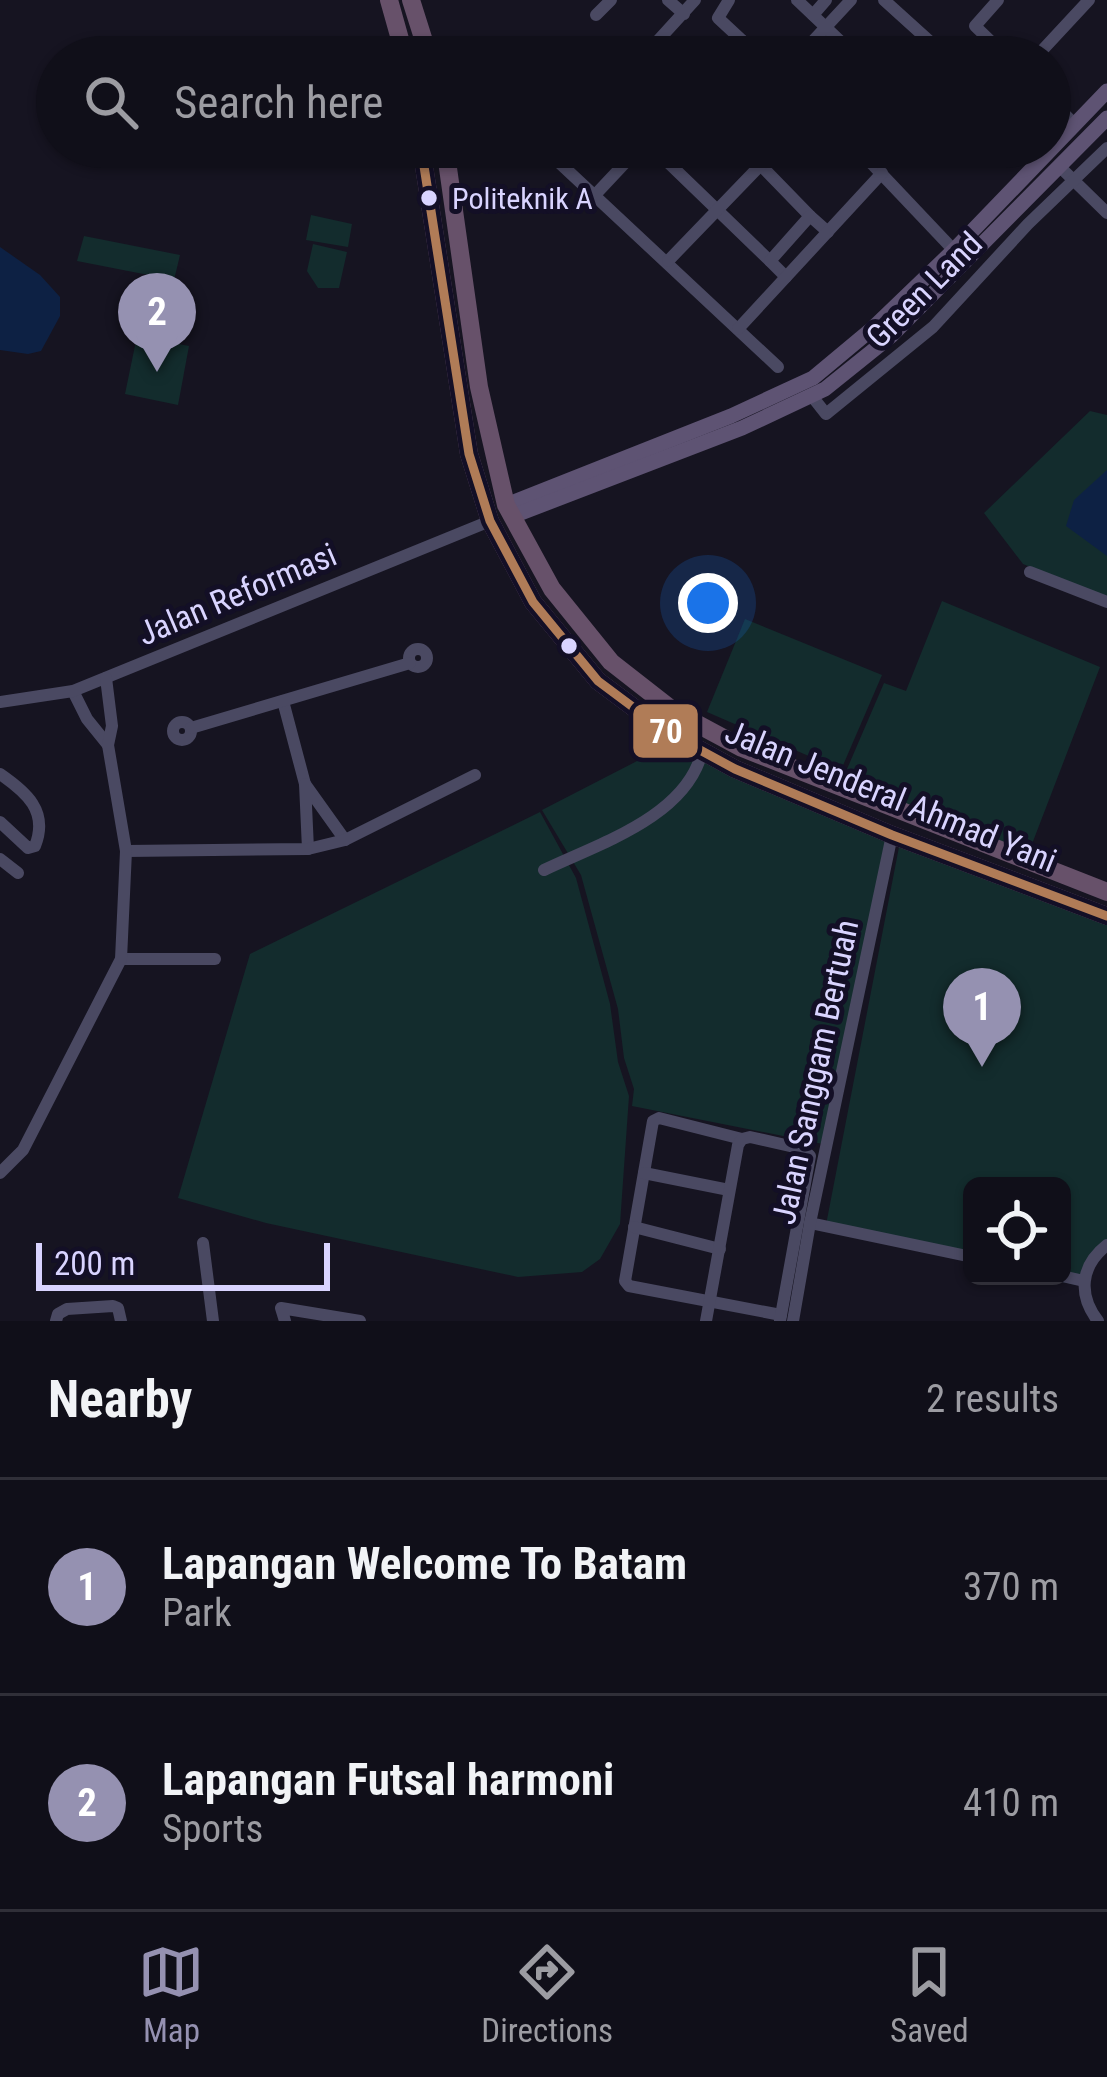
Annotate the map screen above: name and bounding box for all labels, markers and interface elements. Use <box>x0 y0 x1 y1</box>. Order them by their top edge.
search box <box>36 36 1071 168</box>
icon: search <box>78 69 144 135</box>
text: Search here <box>174 76 383 129</box>
place label: Politeknik A <box>452 181 593 216</box>
marker: Politeknik A <box>418 187 440 209</box>
street label: Green Land <box>858 224 990 356</box>
pin: 2 <box>118 273 196 372</box>
street label: Jalan Reformasi <box>132 535 342 653</box>
your location <box>678 573 738 633</box>
unlabelled marker <box>558 635 580 657</box>
line badge: 70 <box>631 702 700 760</box>
text: 70 <box>649 712 683 751</box>
street label: Jalan Jenderal Ahmad Yani <box>720 712 1062 880</box>
street label: Jalan Sanggam Bertuah <box>764 916 866 1228</box>
pin: 1 <box>943 968 1021 1067</box>
map controls <box>963 1177 1071 1285</box>
button: locate <box>963 1177 1071 1285</box>
scale bar <box>36 1237 330 1290</box>
text: 200 m <box>54 1244 135 1283</box>
text: Nearby <box>48 1370 192 1429</box>
text: 2 results <box>926 1376 1059 1422</box>
text: Lapangan Welcome To Batam <box>162 1537 687 1590</box>
text: 1 <box>77 1564 97 1610</box>
text: 370 m <box>963 1564 1059 1610</box>
text: Park <box>162 1590 232 1636</box>
text: Lapangan Futsal harmoni <box>162 1753 614 1806</box>
text: 2 <box>77 1780 97 1826</box>
text: 410 m <box>963 1780 1059 1826</box>
text: Sports <box>162 1806 263 1852</box>
tab: Map <box>138 1939 204 2050</box>
tab: Directions <box>481 1939 613 2050</box>
tab: Saved <box>890 1939 969 2050</box>

